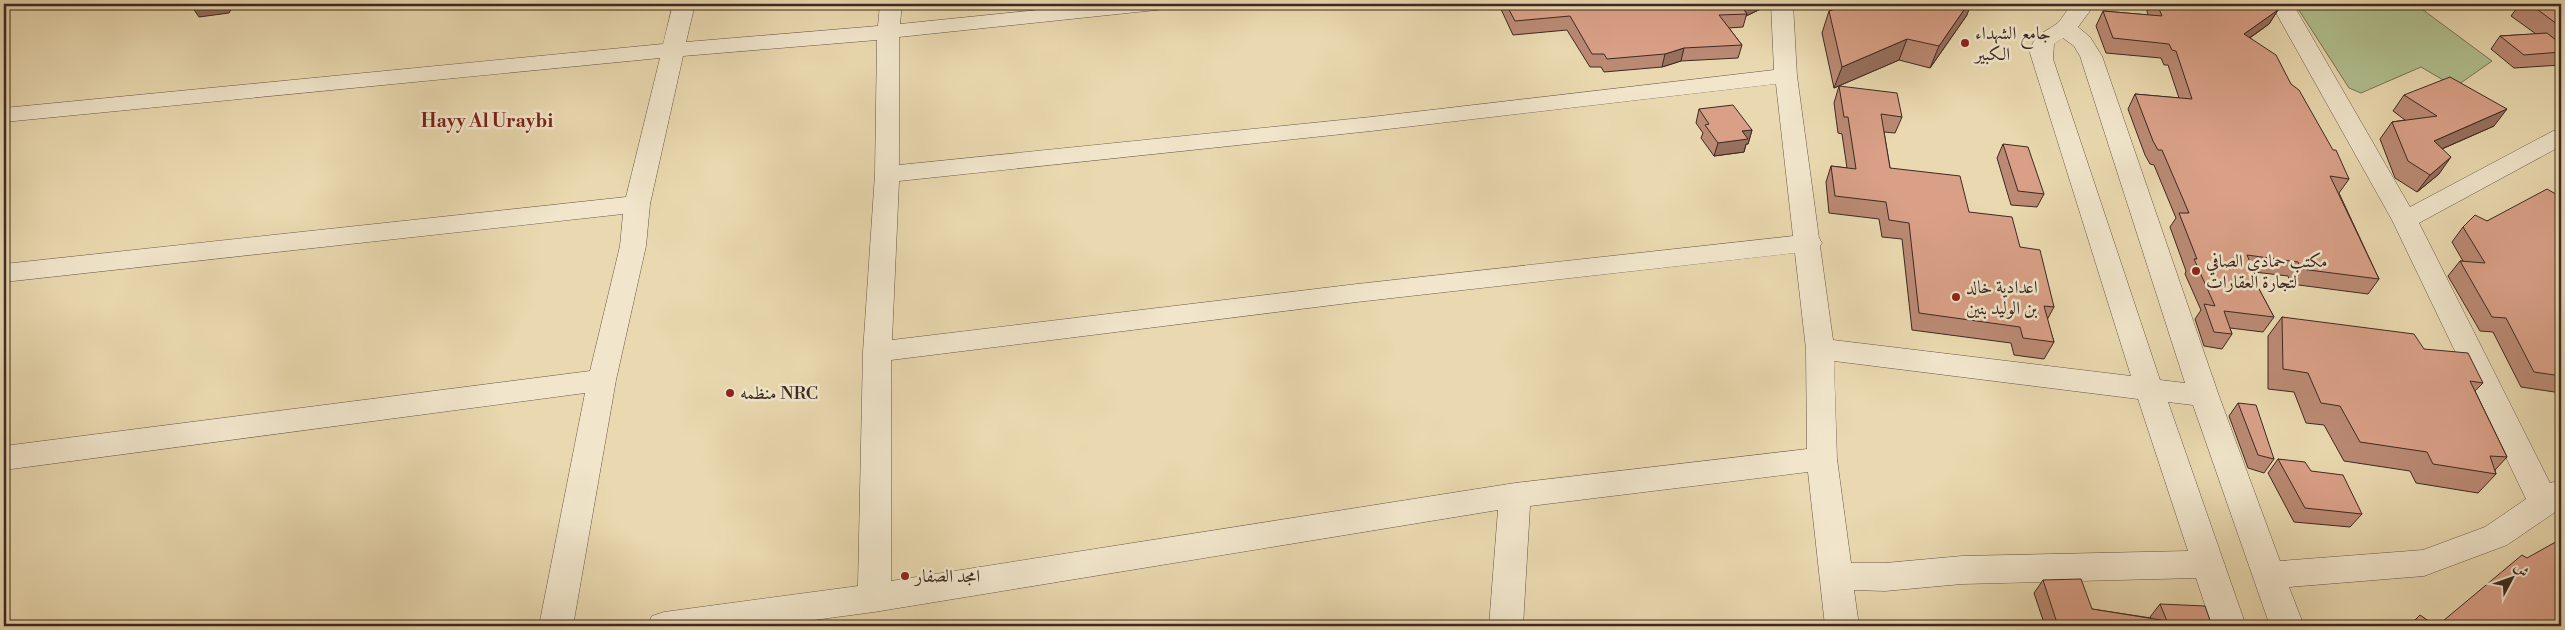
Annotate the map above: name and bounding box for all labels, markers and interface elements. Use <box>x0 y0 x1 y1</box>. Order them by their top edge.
place label: جامع الشهداء الكبير <box>1973 22 2051 66</box>
marker: جامع الشهداء الكبير <box>1959 37 1971 49</box>
district label: Hayy Al Uraybi <box>421 109 553 133</box>
place label: مكتب حمادي الصافي لتجارة العقارات <box>2206 250 2327 294</box>
marker: مكتب حمادي الصافي لتجارة العقارات <box>2190 265 2202 277</box>
place label: اعدادية خالد بن الوليد بنين <box>1966 276 2038 320</box>
marker: اعدادية خالد بن الوليد بنين <box>1950 291 1962 303</box>
place label: منظمه NRC <box>740 382 818 405</box>
marker: منظمه NRC <box>724 387 736 399</box>
north arrow <box>2488 552 2538 602</box>
text: ش <box>2510 559 2532 581</box>
place label: امجد الصفار <box>913 565 980 588</box>
marker: امجد الصفار <box>899 570 911 582</box>

